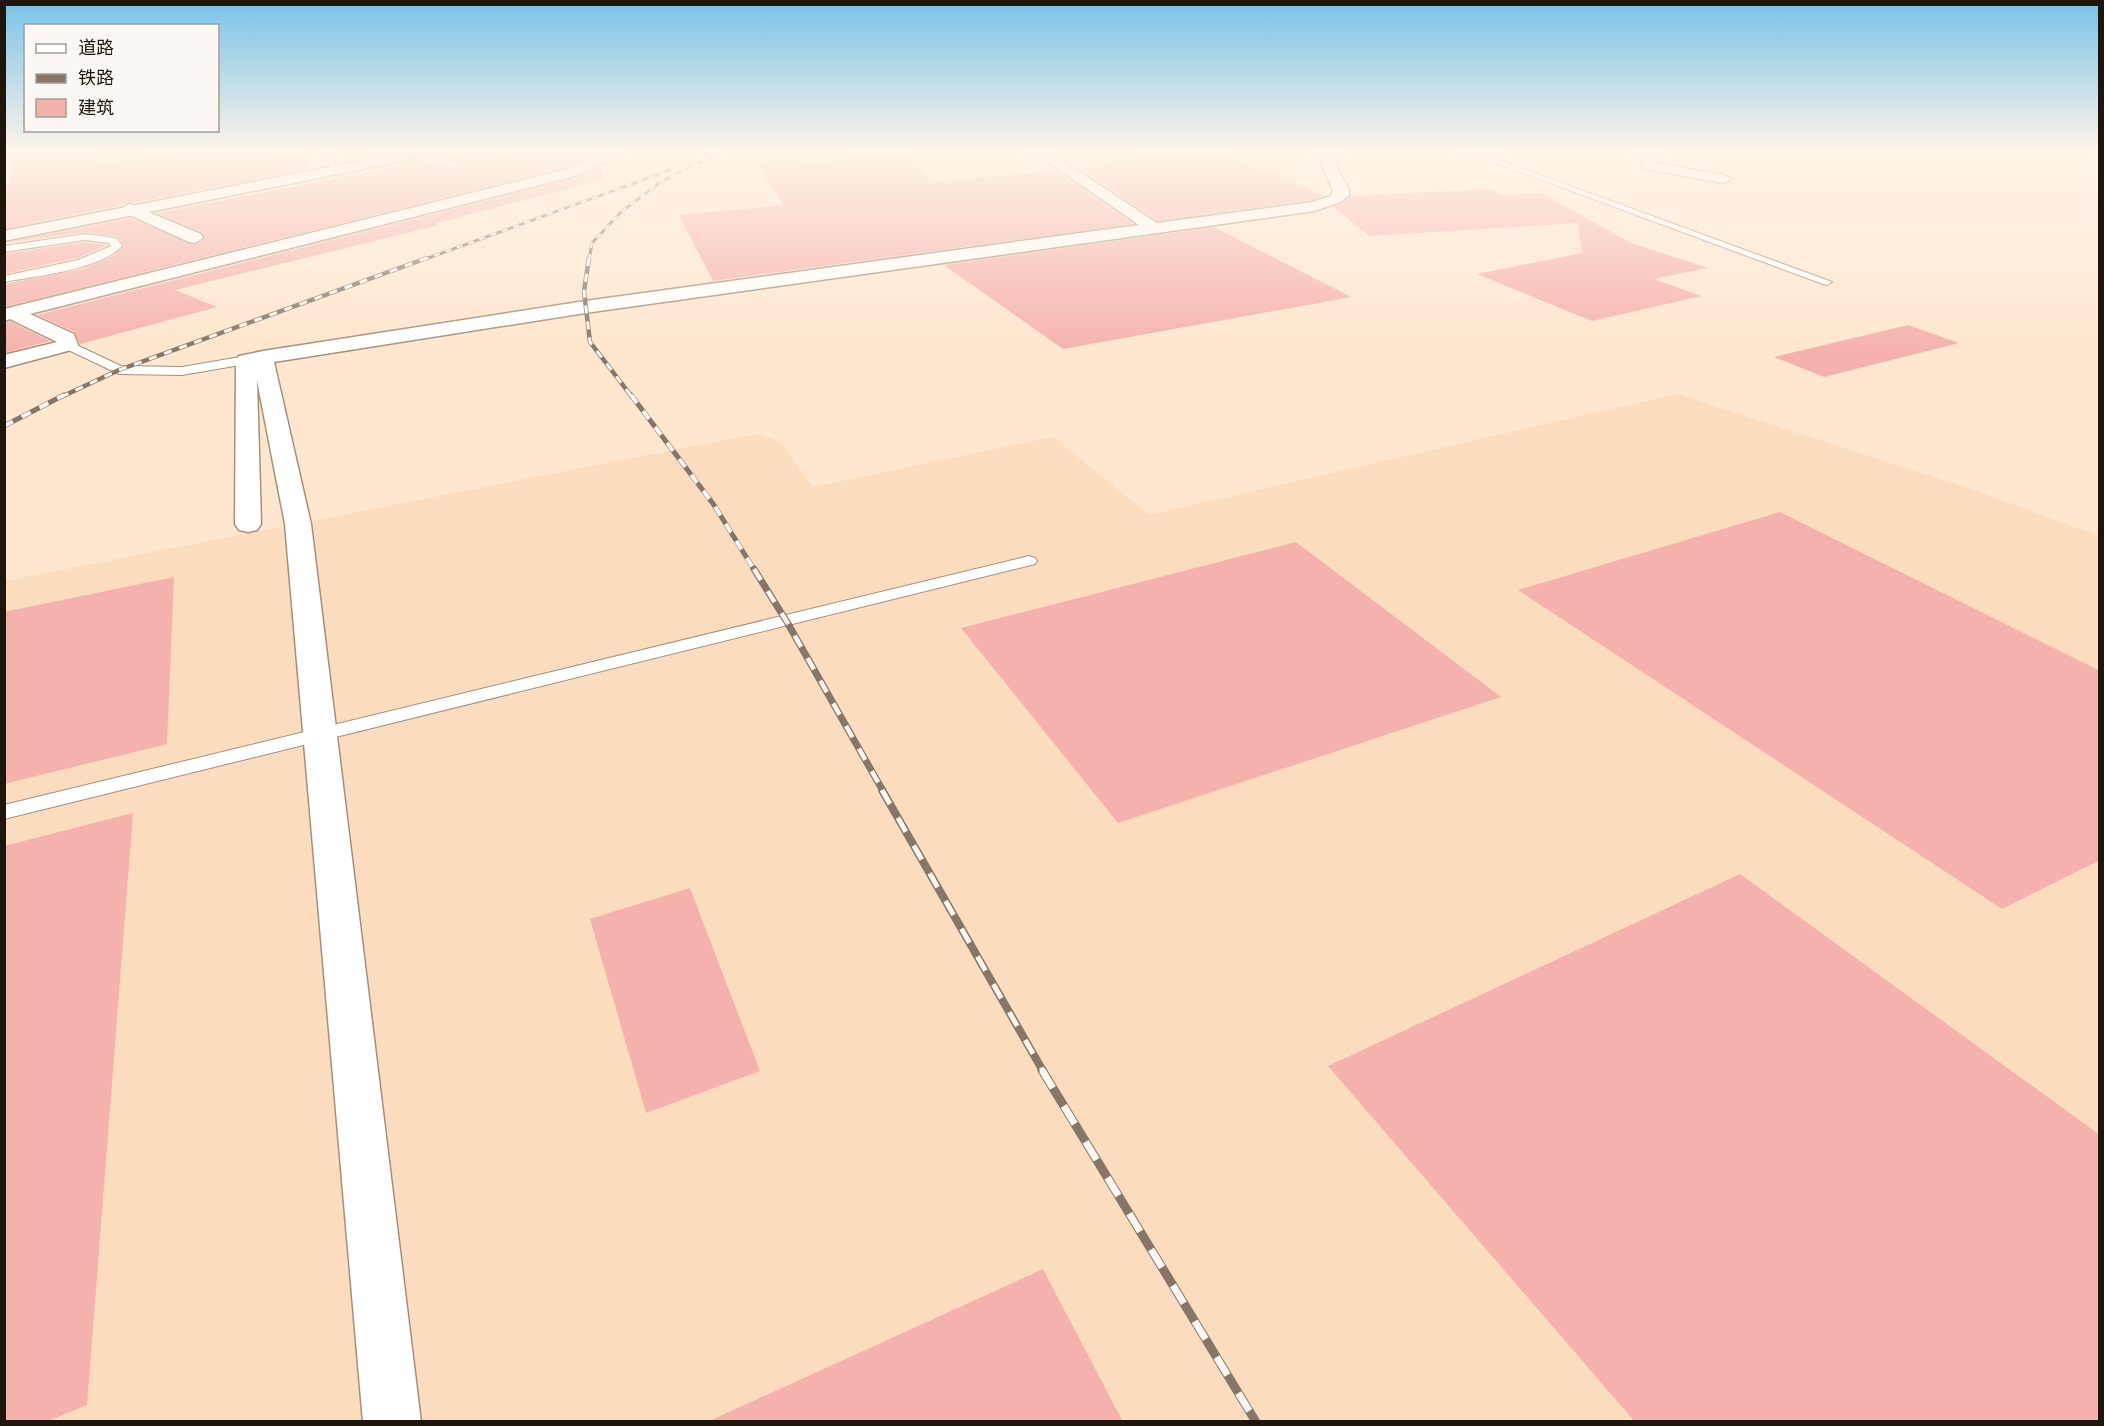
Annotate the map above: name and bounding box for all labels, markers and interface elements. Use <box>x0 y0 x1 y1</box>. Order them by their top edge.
legend <box>24 24 219 132</box>
text: 道路 <box>78 37 114 58</box>
text: 铁路 <box>78 67 114 88</box>
text: 建筑 <box>78 97 114 118</box>

